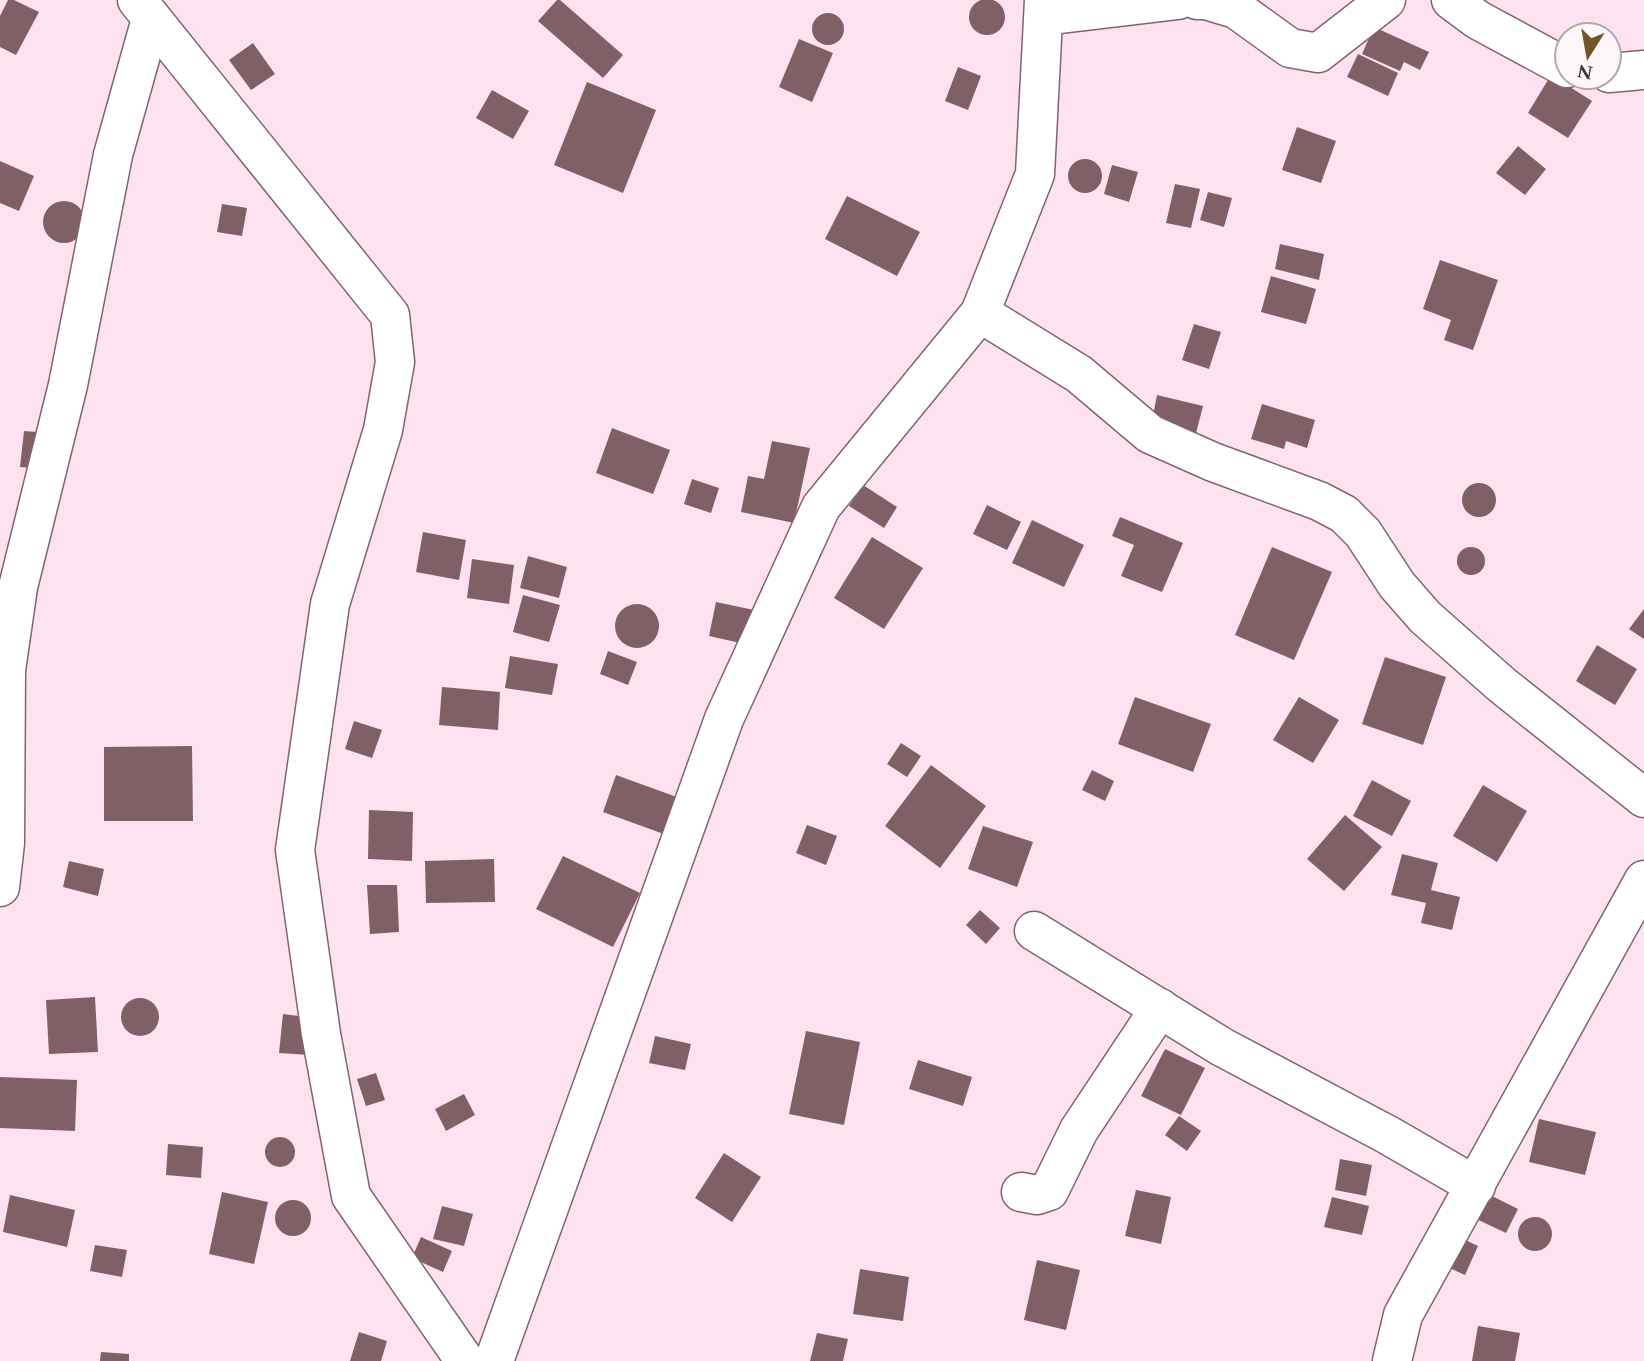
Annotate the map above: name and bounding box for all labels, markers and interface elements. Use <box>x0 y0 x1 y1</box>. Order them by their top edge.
north arrow <box>1553 21 1623 91</box>
text: N <box>1575 56 1595 87</box>

